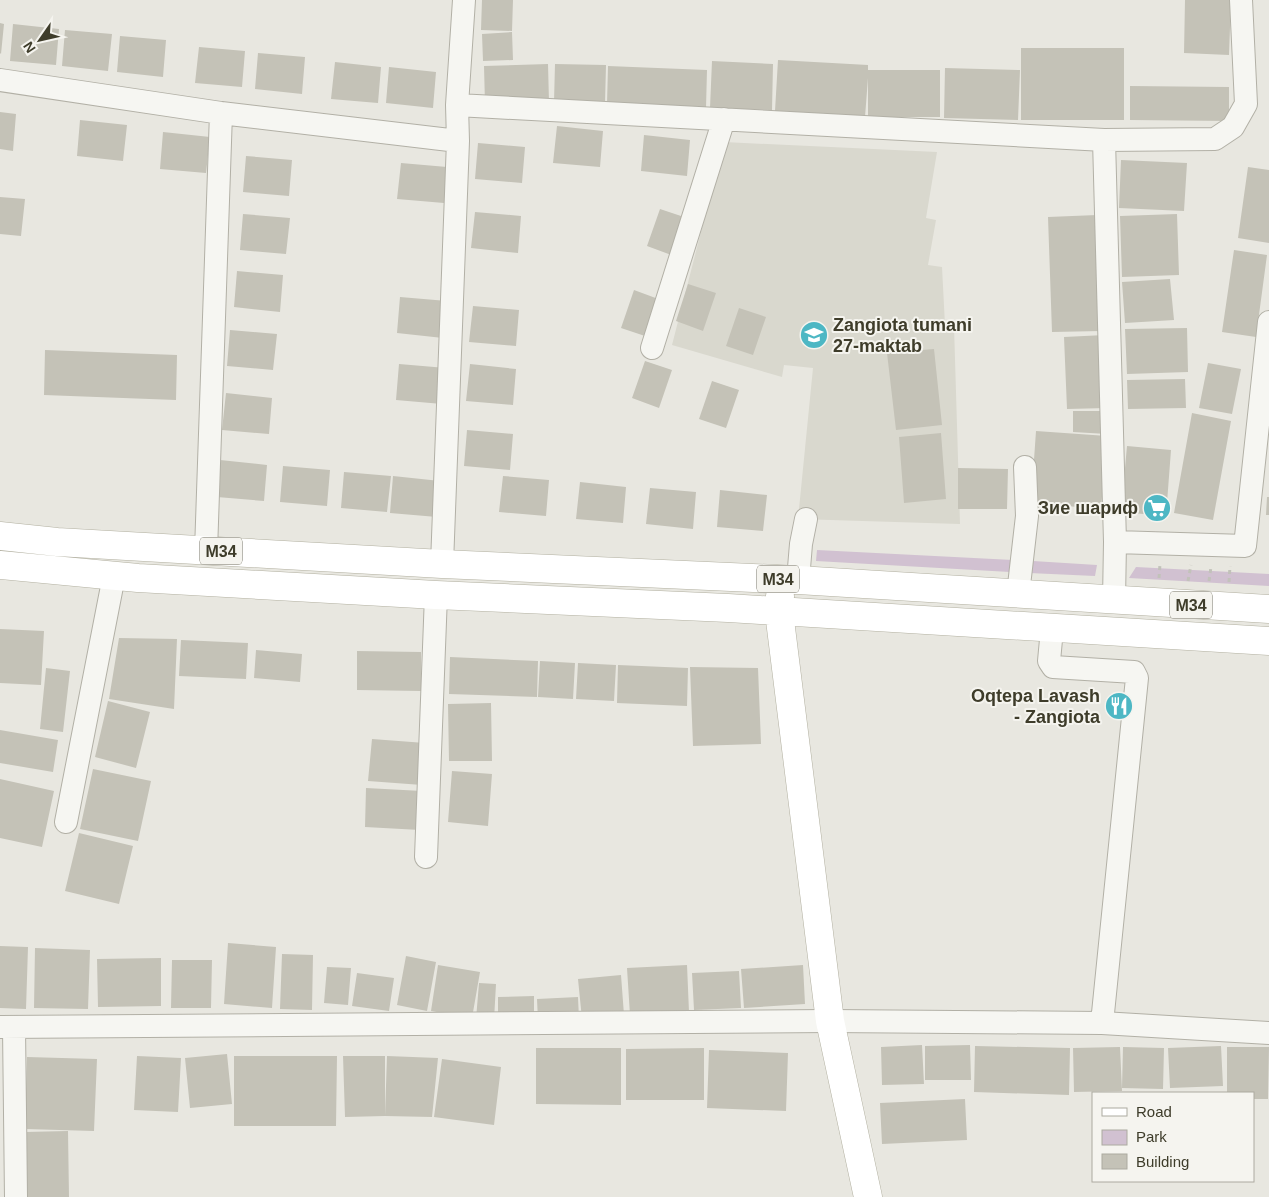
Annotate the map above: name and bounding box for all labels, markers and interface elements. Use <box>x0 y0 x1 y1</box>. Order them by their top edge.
north arrow <box>15 15 65 65</box>
text: N <box>20 39 39 56</box>
place label: Zangiota tumani 27-maktab <box>833 315 972 356</box>
school or university icon: Zangiota tumani 27-maktab <box>799 320 829 350</box>
supermarket icon: Зие шариф <box>1142 493 1172 523</box>
place label: Зие шариф <box>1038 498 1138 518</box>
road number: M34 <box>200 538 242 564</box>
road number: M34 <box>757 566 799 592</box>
road number: M34 <box>1170 592 1212 618</box>
place label: Oqtepa Lavash - Zangiota <box>971 686 1101 727</box>
restaurant icon: Oqtepa Lavash - Zangiota <box>1104 691 1134 721</box>
legend <box>1092 1092 1254 1182</box>
text: Road <box>1136 1103 1172 1120</box>
text: Park <box>1136 1128 1167 1145</box>
text: Building <box>1136 1153 1189 1170</box>

